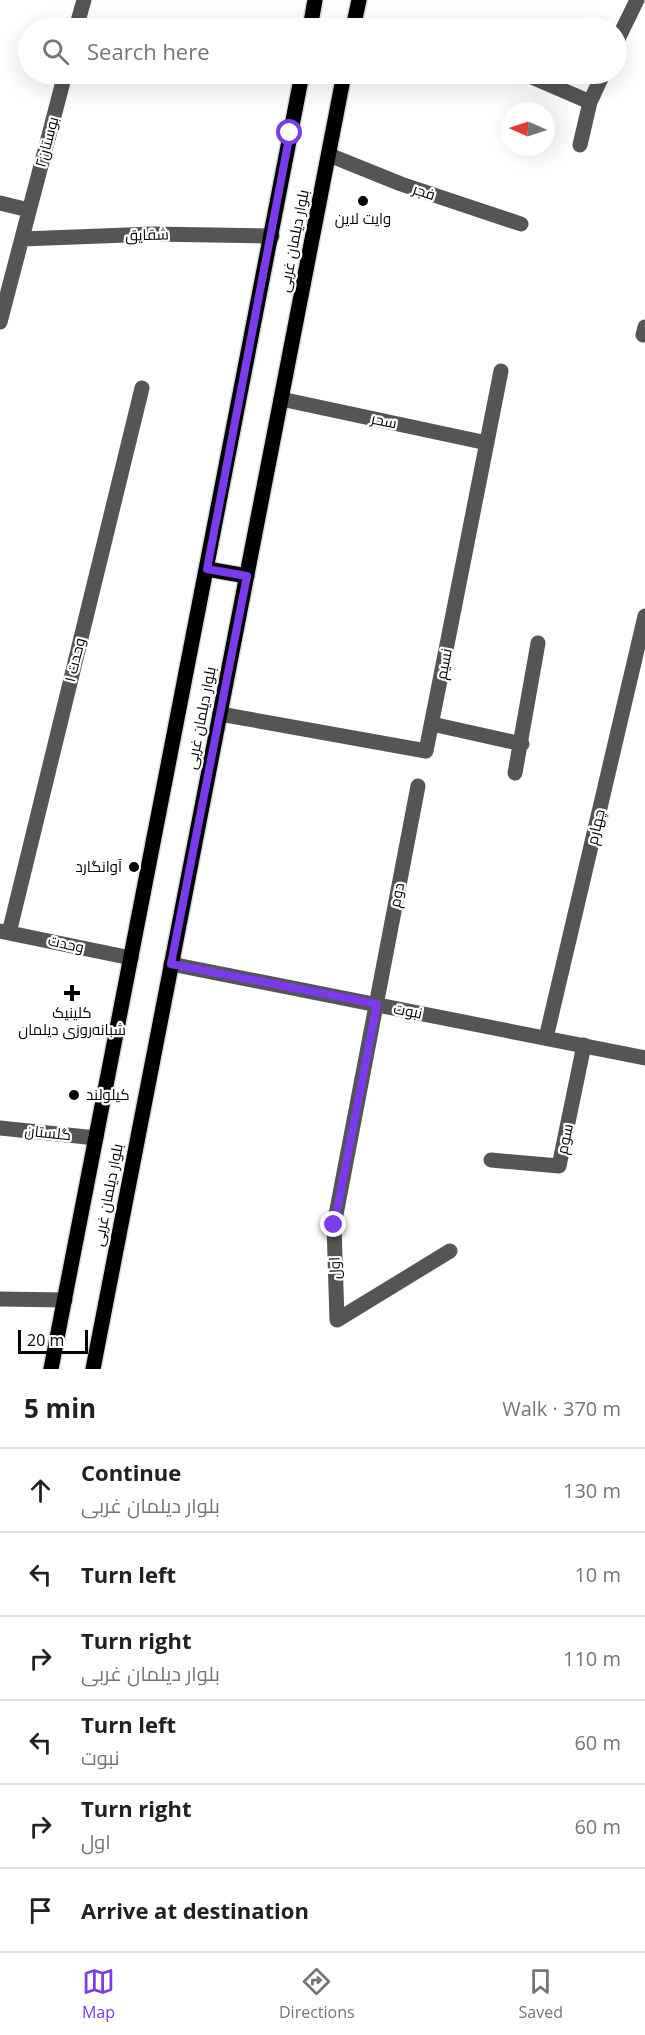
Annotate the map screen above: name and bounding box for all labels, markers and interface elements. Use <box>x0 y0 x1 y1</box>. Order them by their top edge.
search box <box>18 18 627 84</box>
icon: search <box>39 35 72 68</box>
text: Search here <box>87 36 210 66</box>
north arrow <box>501 102 555 156</box>
street label: بوستان۲ <box>30 114 63 170</box>
route start <box>276 119 302 145</box>
street label: فجر <box>409 178 438 204</box>
street label: بلوار دیلمان غربی <box>273 188 314 294</box>
marker: وایت لاین <box>356 194 370 208</box>
place label: وایت لاین <box>335 208 391 229</box>
street label: شقایق <box>125 224 169 245</box>
street label: سحر <box>368 407 399 433</box>
street label: وحدت ۱ <box>59 636 89 684</box>
street label: نسیم <box>430 647 457 681</box>
street label: بلوار دیلمان غربی <box>180 665 221 771</box>
street label: چهارم <box>581 807 610 847</box>
place label: آوانگارد <box>76 856 122 876</box>
marker: آوانگارد <box>127 860 141 874</box>
street label: دوم <box>384 881 409 909</box>
street label: وحدت <box>46 929 86 957</box>
marker: کلینیک شبانه‌روزی دیلمان <box>63 984 81 1002</box>
street label: نبوت <box>392 997 424 1023</box>
place label: کلینیک شبانه‌روزی دیلمان <box>18 1002 126 1040</box>
place label: کیلولند <box>86 1084 130 1104</box>
marker: کیلولند <box>67 1088 81 1102</box>
street label: گلستان <box>24 1120 72 1145</box>
street label: سوم <box>551 1122 578 1156</box>
street label: بلوار دیلمان غربی <box>87 1142 128 1248</box>
route end <box>320 1211 346 1237</box>
street label: اول <box>324 1257 344 1279</box>
scale bar <box>18 1327 88 1354</box>
text: 20 m <box>27 1329 64 1351</box>
text: 5 min <box>24 1390 96 1426</box>
text: Walk · 370 m <box>502 1395 621 1422</box>
text: Continue <box>81 1457 181 1487</box>
icon: ahead <box>24 1474 57 1507</box>
text: 130 m <box>563 1477 621 1504</box>
text: بلوار دیلمان غربی <box>81 1492 220 1519</box>
icon: left <box>24 1558 57 1591</box>
text: Turn left <box>81 1559 176 1589</box>
text: 10 m <box>574 1561 621 1588</box>
text: Turn right <box>81 1625 192 1655</box>
icon: right <box>24 1642 57 1675</box>
text: 110 m <box>563 1645 621 1672</box>
text: بلوار دیلمان غربی <box>81 1660 220 1687</box>
text: Turn left <box>81 1709 176 1739</box>
icon: left <box>24 1726 57 1759</box>
text: 60 m <box>574 1729 621 1756</box>
text: نبوت <box>81 1744 120 1771</box>
text: Turn right <box>81 1793 192 1823</box>
icon: right <box>24 1810 57 1843</box>
text: 60 m <box>574 1813 621 1840</box>
text: اول <box>81 1828 111 1855</box>
icon: arrive <box>24 1894 57 1927</box>
text: Arrive at destination <box>81 1895 309 1925</box>
tab: Map <box>82 1965 115 2023</box>
tab: Directions <box>279 1965 355 2023</box>
tab: Saved <box>519 1965 563 2023</box>

